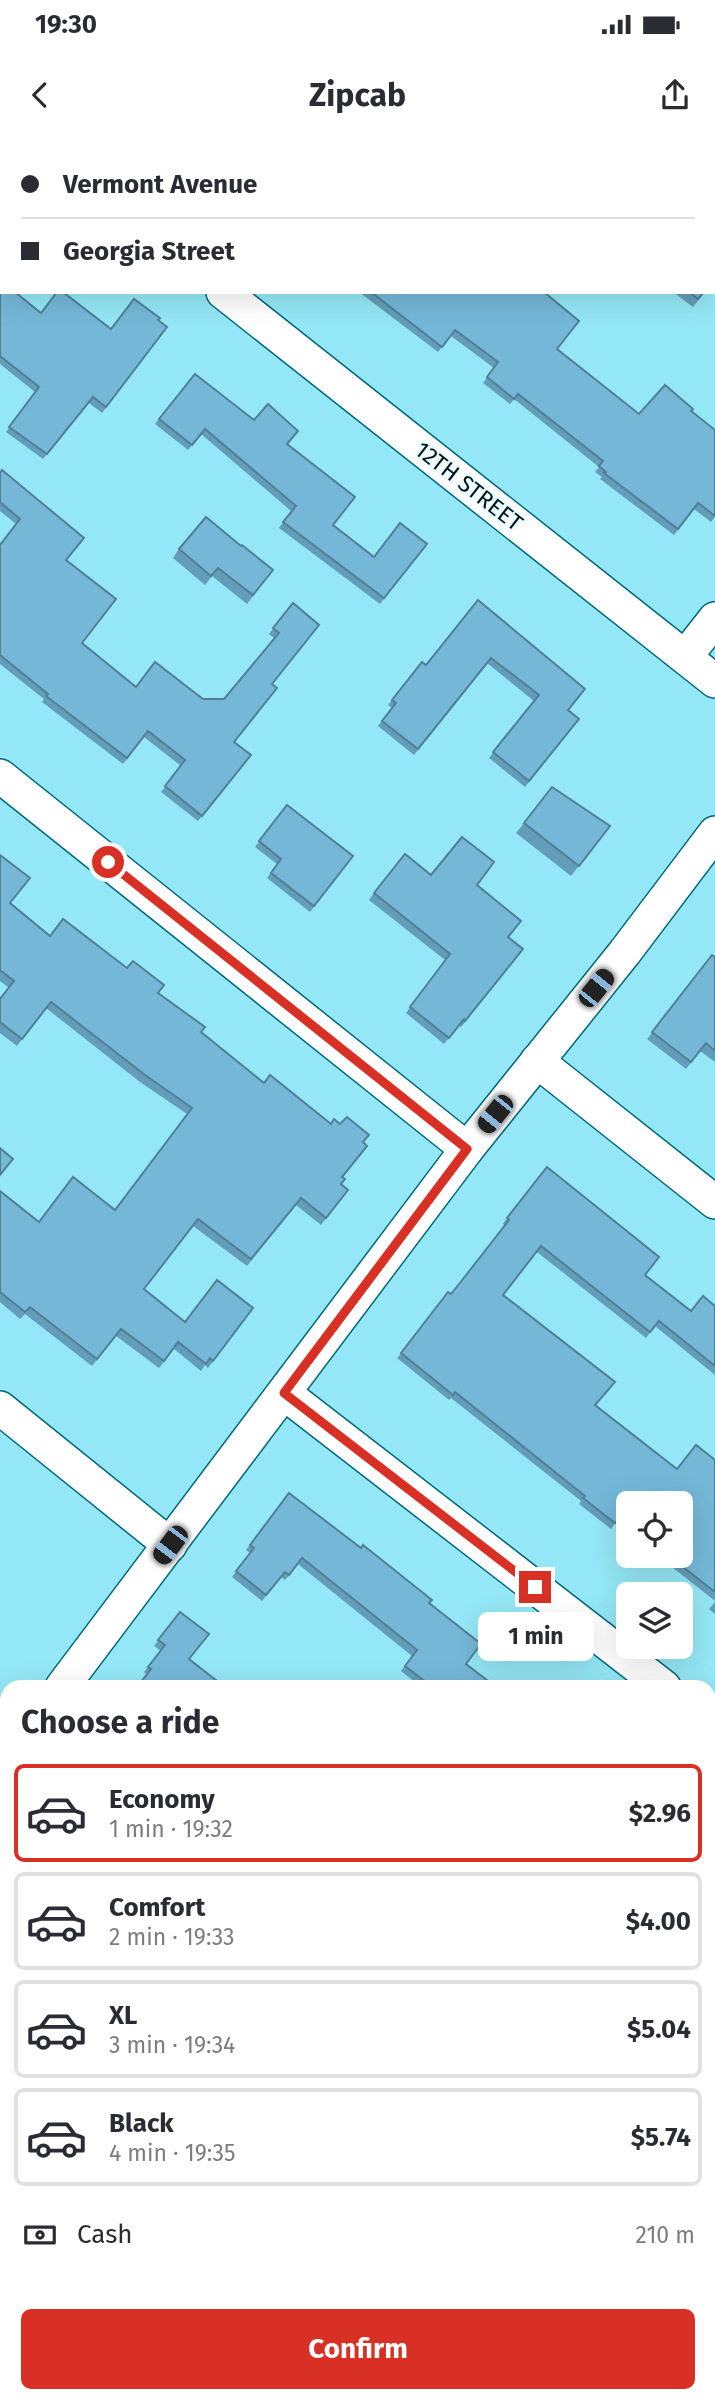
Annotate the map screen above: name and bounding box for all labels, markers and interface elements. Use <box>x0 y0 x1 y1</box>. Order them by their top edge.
text: 19:30 <box>35 9 97 40</box>
icon: back <box>21 76 59 114</box>
text: Zipcab <box>309 76 406 114</box>
icon: share <box>656 76 694 114</box>
text: Vermont Avenue <box>63 169 257 200</box>
text: Georgia Street <box>63 236 235 267</box>
street label: 12TH STREET <box>410 435 528 537</box>
route start <box>92 846 124 878</box>
car <box>575 965 618 1011</box>
car <box>474 1091 517 1137</box>
map controls <box>616 1491 693 1659</box>
button: locate <box>616 1491 693 1568</box>
car <box>149 1522 192 1568</box>
route end <box>519 1571 551 1603</box>
button: layers <box>616 1582 693 1659</box>
callout: 1 min <box>477 1612 593 1660</box>
text: 1 min <box>508 1622 564 1650</box>
text: Choose a ride <box>21 1703 219 1741</box>
icon: car <box>25 1782 88 1845</box>
text: Economy <box>109 1784 215 1815</box>
text: $2.96 <box>629 1798 691 1829</box>
text: 1 min · 19:32 <box>109 1815 233 1843</box>
icon: car <box>25 1890 88 1953</box>
text: Comfort <box>109 1892 205 1923</box>
text: $4.00 <box>626 1906 691 1937</box>
text: 2 min · 19:33 <box>109 1923 235 1951</box>
icon: car <box>25 1998 88 2061</box>
text: XL <box>109 2000 137 2031</box>
text: $5.04 <box>627 2014 691 2045</box>
text: 3 min · 19:34 <box>109 2031 235 2059</box>
icon: car <box>25 2106 88 2169</box>
text: Black <box>109 2108 174 2139</box>
text: $5.74 <box>631 2122 691 2153</box>
text: 4 min · 19:35 <box>109 2139 235 2167</box>
icon: cash <box>21 2216 59 2254</box>
text: Cash <box>77 2219 133 2250</box>
text: 210 m <box>636 2221 695 2249</box>
button: Confirm <box>21 2309 695 2389</box>

